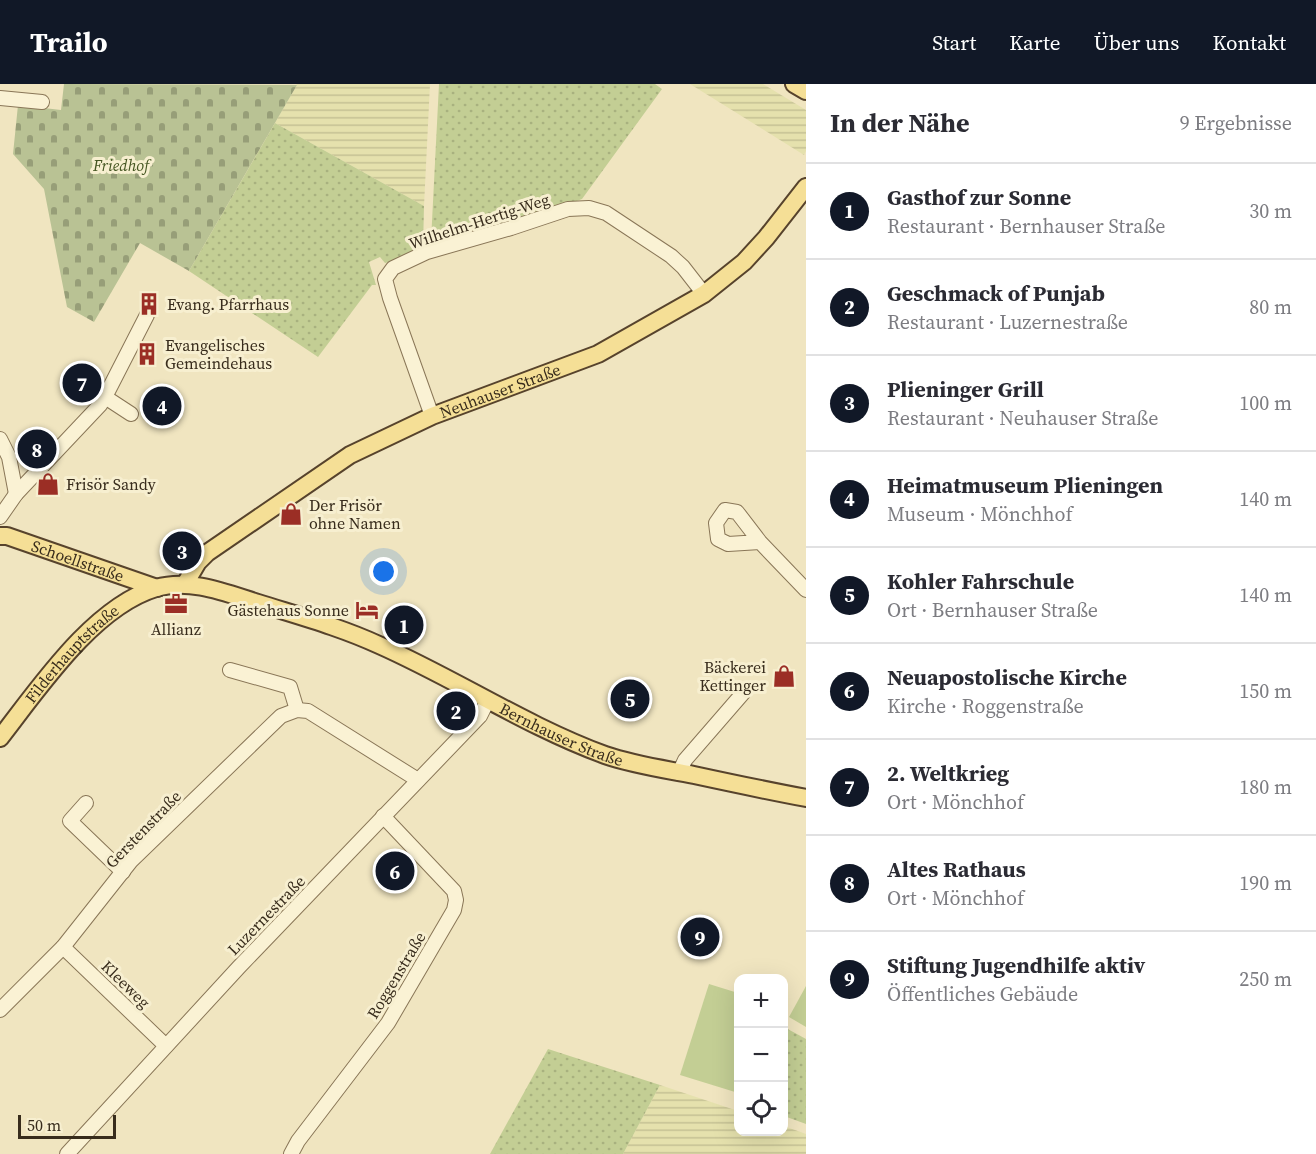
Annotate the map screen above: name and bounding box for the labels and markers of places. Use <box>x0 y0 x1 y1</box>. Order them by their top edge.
building icon: Evang. Pfarrhaus <box>136 291 162 317</box>
place label: Evang. Pfarrhaus <box>167 293 289 315</box>
place label: Evangelisches Gemeindehaus <box>165 334 272 374</box>
building icon: Evangelisches Gemeindehaus <box>134 341 160 367</box>
pin: 7 <box>62 360 101 406</box>
pin: 4 <box>142 384 182 428</box>
pin: 8 <box>18 426 57 472</box>
shop icon: Frisör Sandy <box>35 471 61 497</box>
place label: Frisör Sandy <box>66 473 157 495</box>
place label: Der Frisör ohne Namen <box>309 494 401 534</box>
shop icon: Der Frisör ohne Namen <box>278 501 304 527</box>
pin: 3 <box>162 528 201 574</box>
office icon: Allianz <box>163 591 189 617</box>
hotel icon: Gästehaus Sonne <box>354 597 380 623</box>
place label: Gästehaus Sonne <box>228 599 349 621</box>
pin: 1 <box>384 602 424 648</box>
place label: Allianz <box>151 618 201 640</box>
place label: Bäckerei Kettinger <box>699 656 766 696</box>
shop icon: Bäckerei Kettinger <box>771 663 797 689</box>
pin: 5 <box>610 676 650 722</box>
pin: 2 <box>436 688 476 734</box>
pin: 6 <box>376 848 414 894</box>
pin: 9 <box>680 914 720 960</box>

